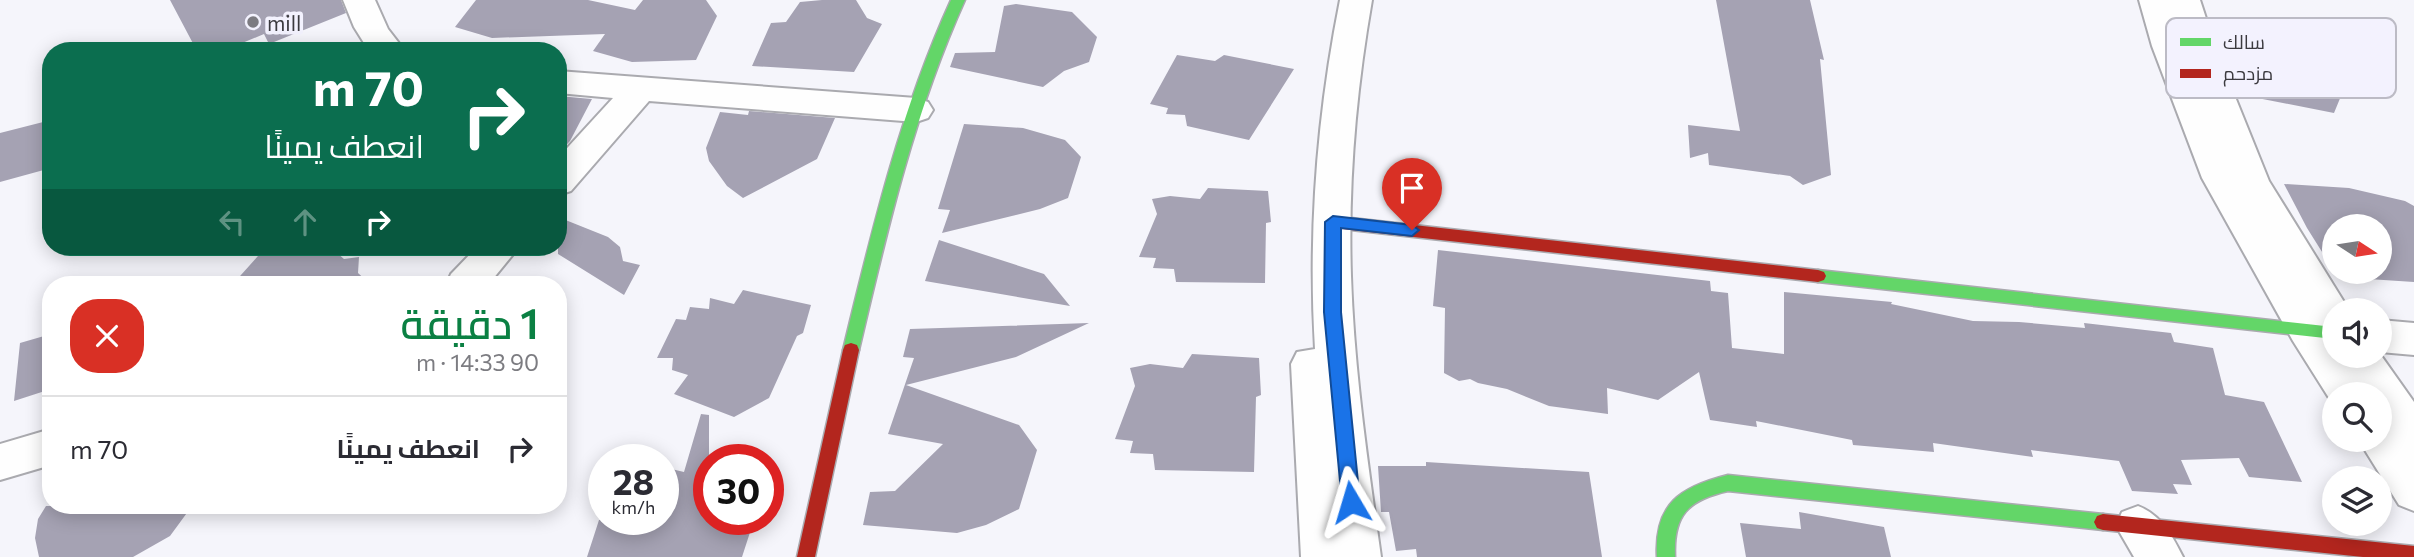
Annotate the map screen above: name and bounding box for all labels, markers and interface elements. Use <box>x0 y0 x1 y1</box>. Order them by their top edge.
place label: mill <box>267 10 301 35</box>
marker: mill <box>245 14 261 30</box>
legend <box>2166 18 2396 98</box>
text: سالك <box>2223 30 2265 53</box>
text: 70 m <box>313 56 424 116</box>
text: مزدحم <box>2223 61 2273 87</box>
icon: right <box>448 70 539 161</box>
text: انعطف يمينًا <box>264 125 424 165</box>
pin <box>1382 158 1442 230</box>
icon: arrive <box>1393 169 1431 207</box>
icon: left <box>213 203 251 241</box>
icon: ahead <box>286 203 324 241</box>
icon: right <box>359 203 397 241</box>
north arrow <box>2322 214 2392 284</box>
map controls <box>2322 214 2392 536</box>
text: 1 دقيقة <box>400 296 539 348</box>
button: sound <box>2322 298 2392 368</box>
button: close <box>70 299 144 373</box>
text: 90 m · 14:33 <box>416 348 539 376</box>
button: search <box>2322 382 2392 452</box>
icon: right <box>501 430 539 468</box>
text: انعطف يمينًا <box>336 432 480 463</box>
text: 70 m <box>70 433 128 464</box>
speed limit sign: 30 <box>693 444 784 535</box>
text: 28 <box>613 459 654 502</box>
position arrow <box>1314 465 1388 539</box>
button: layers <box>2322 466 2392 536</box>
text: km/h <box>612 496 655 518</box>

